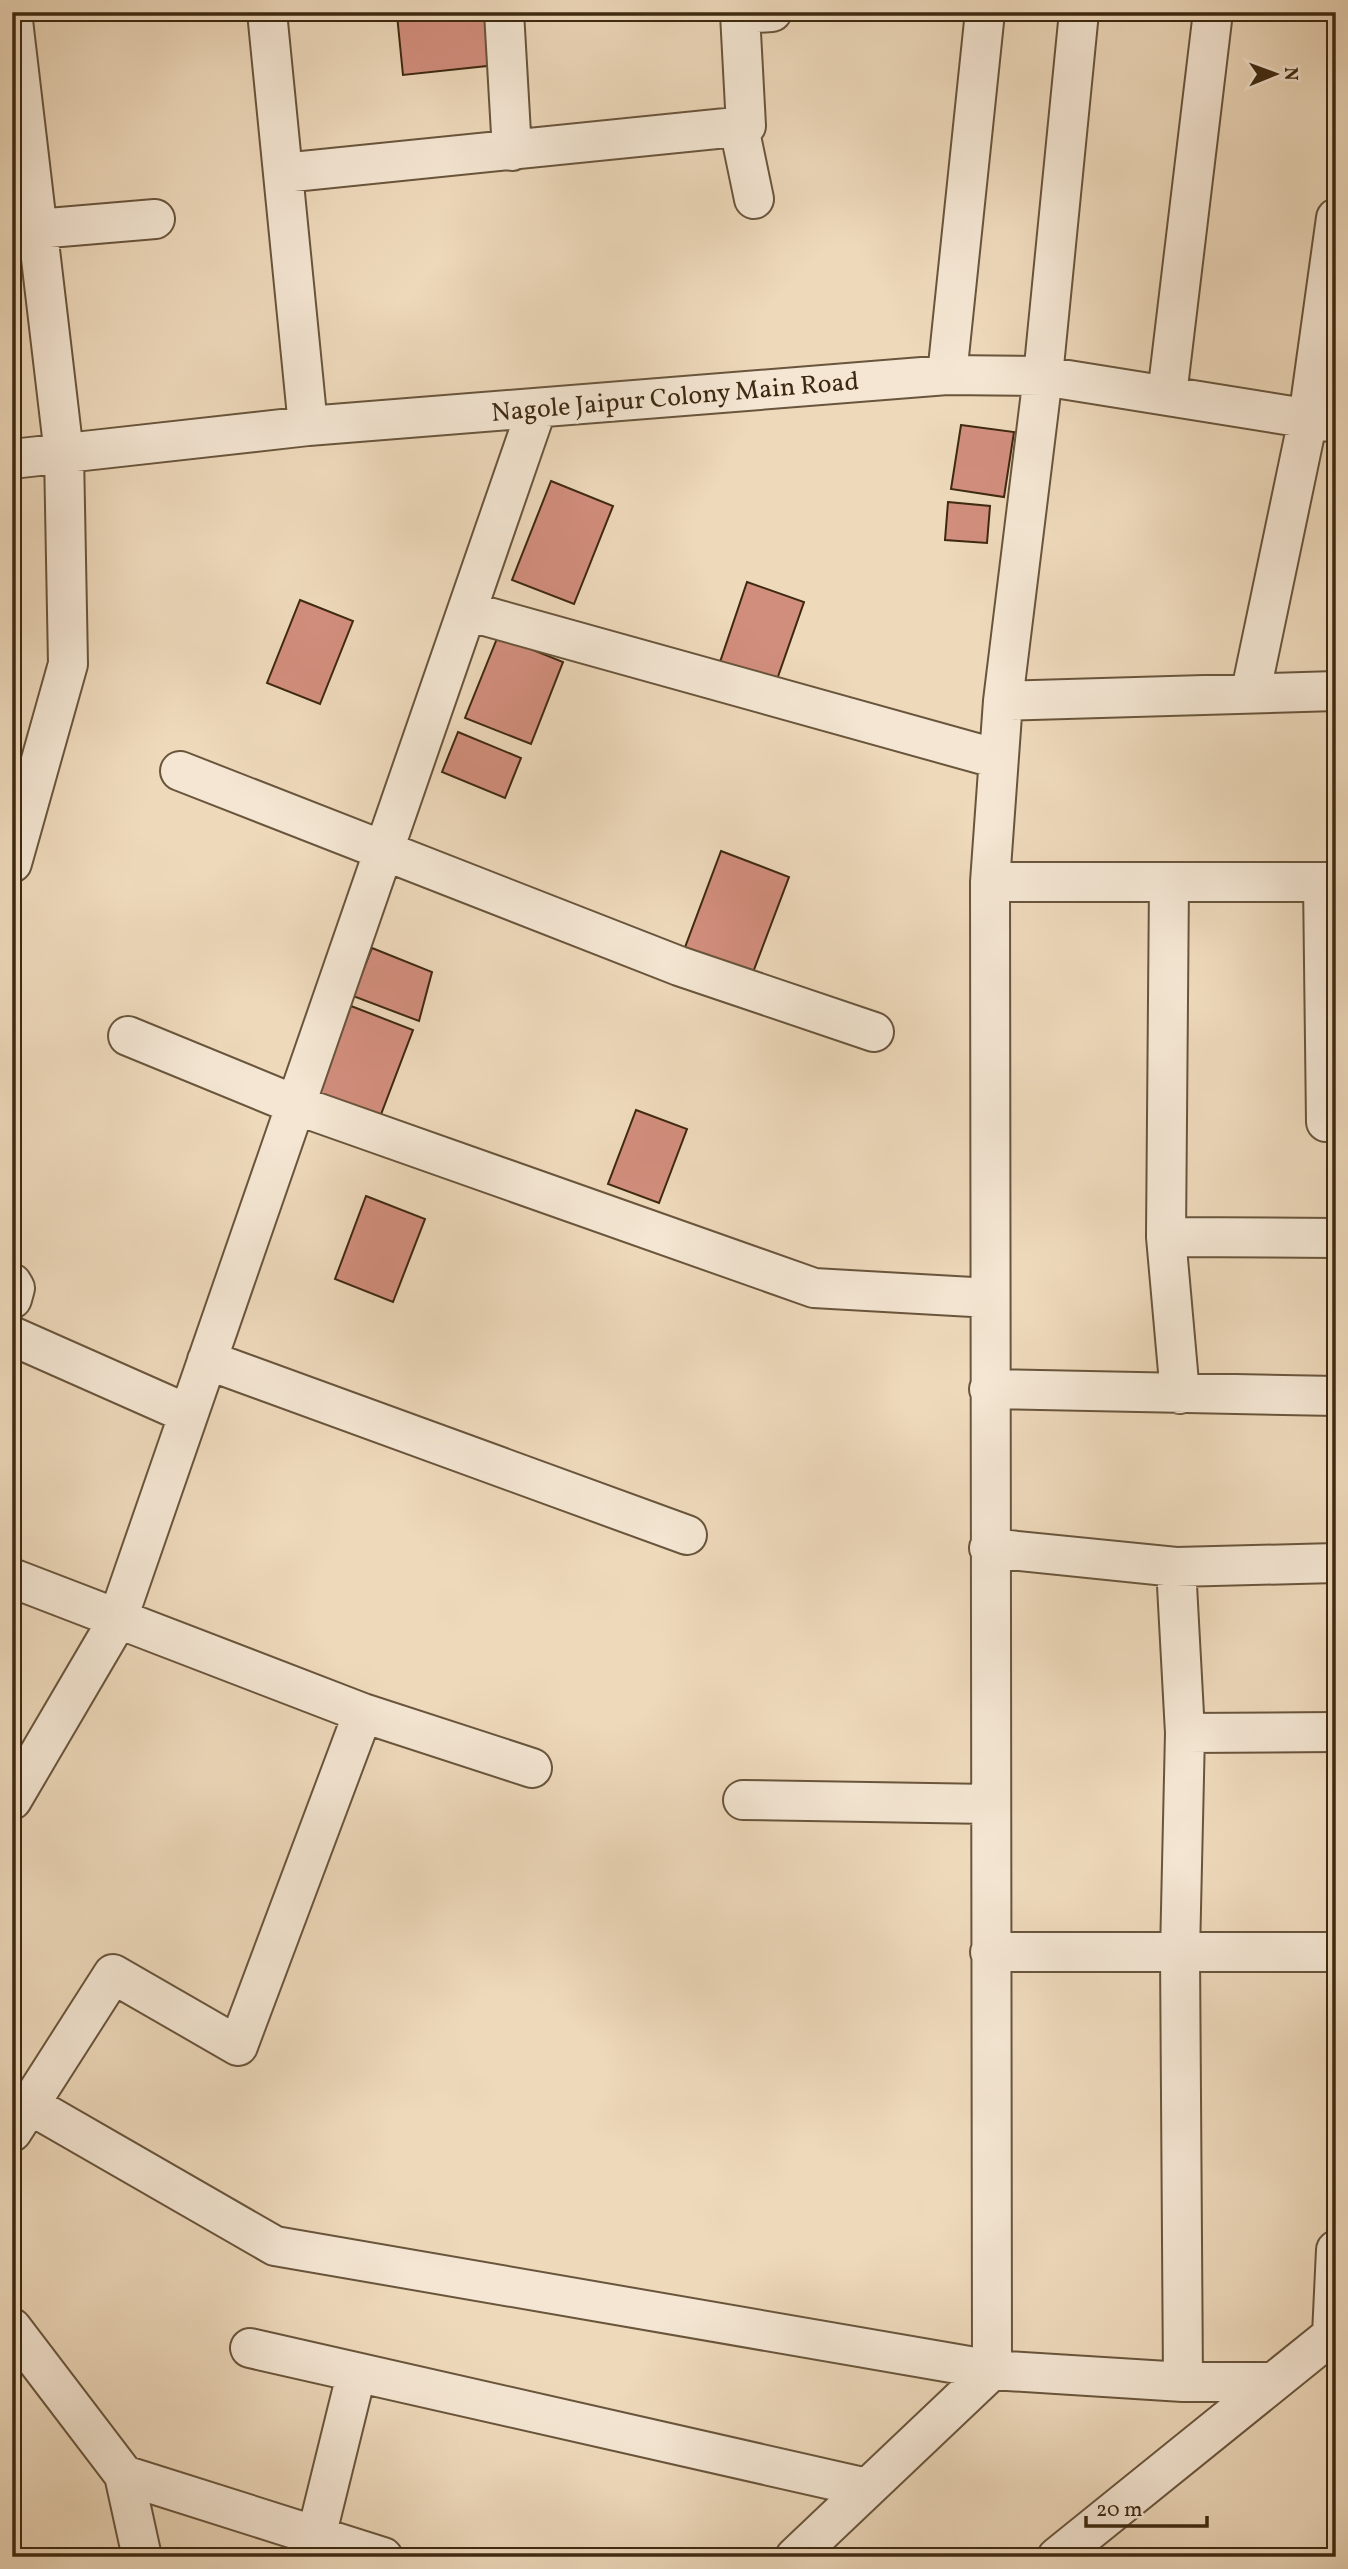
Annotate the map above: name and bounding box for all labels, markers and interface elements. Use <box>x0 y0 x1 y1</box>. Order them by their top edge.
north arrow <box>1240 38 1310 108</box>
text: N <box>1277 67 1303 81</box>
street label: Nagole Jaipur Colony Main Road <box>490 364 861 432</box>
scale bar <box>1086 2485 1206 2529</box>
text: 20 m <box>1096 2496 1142 2525</box>

